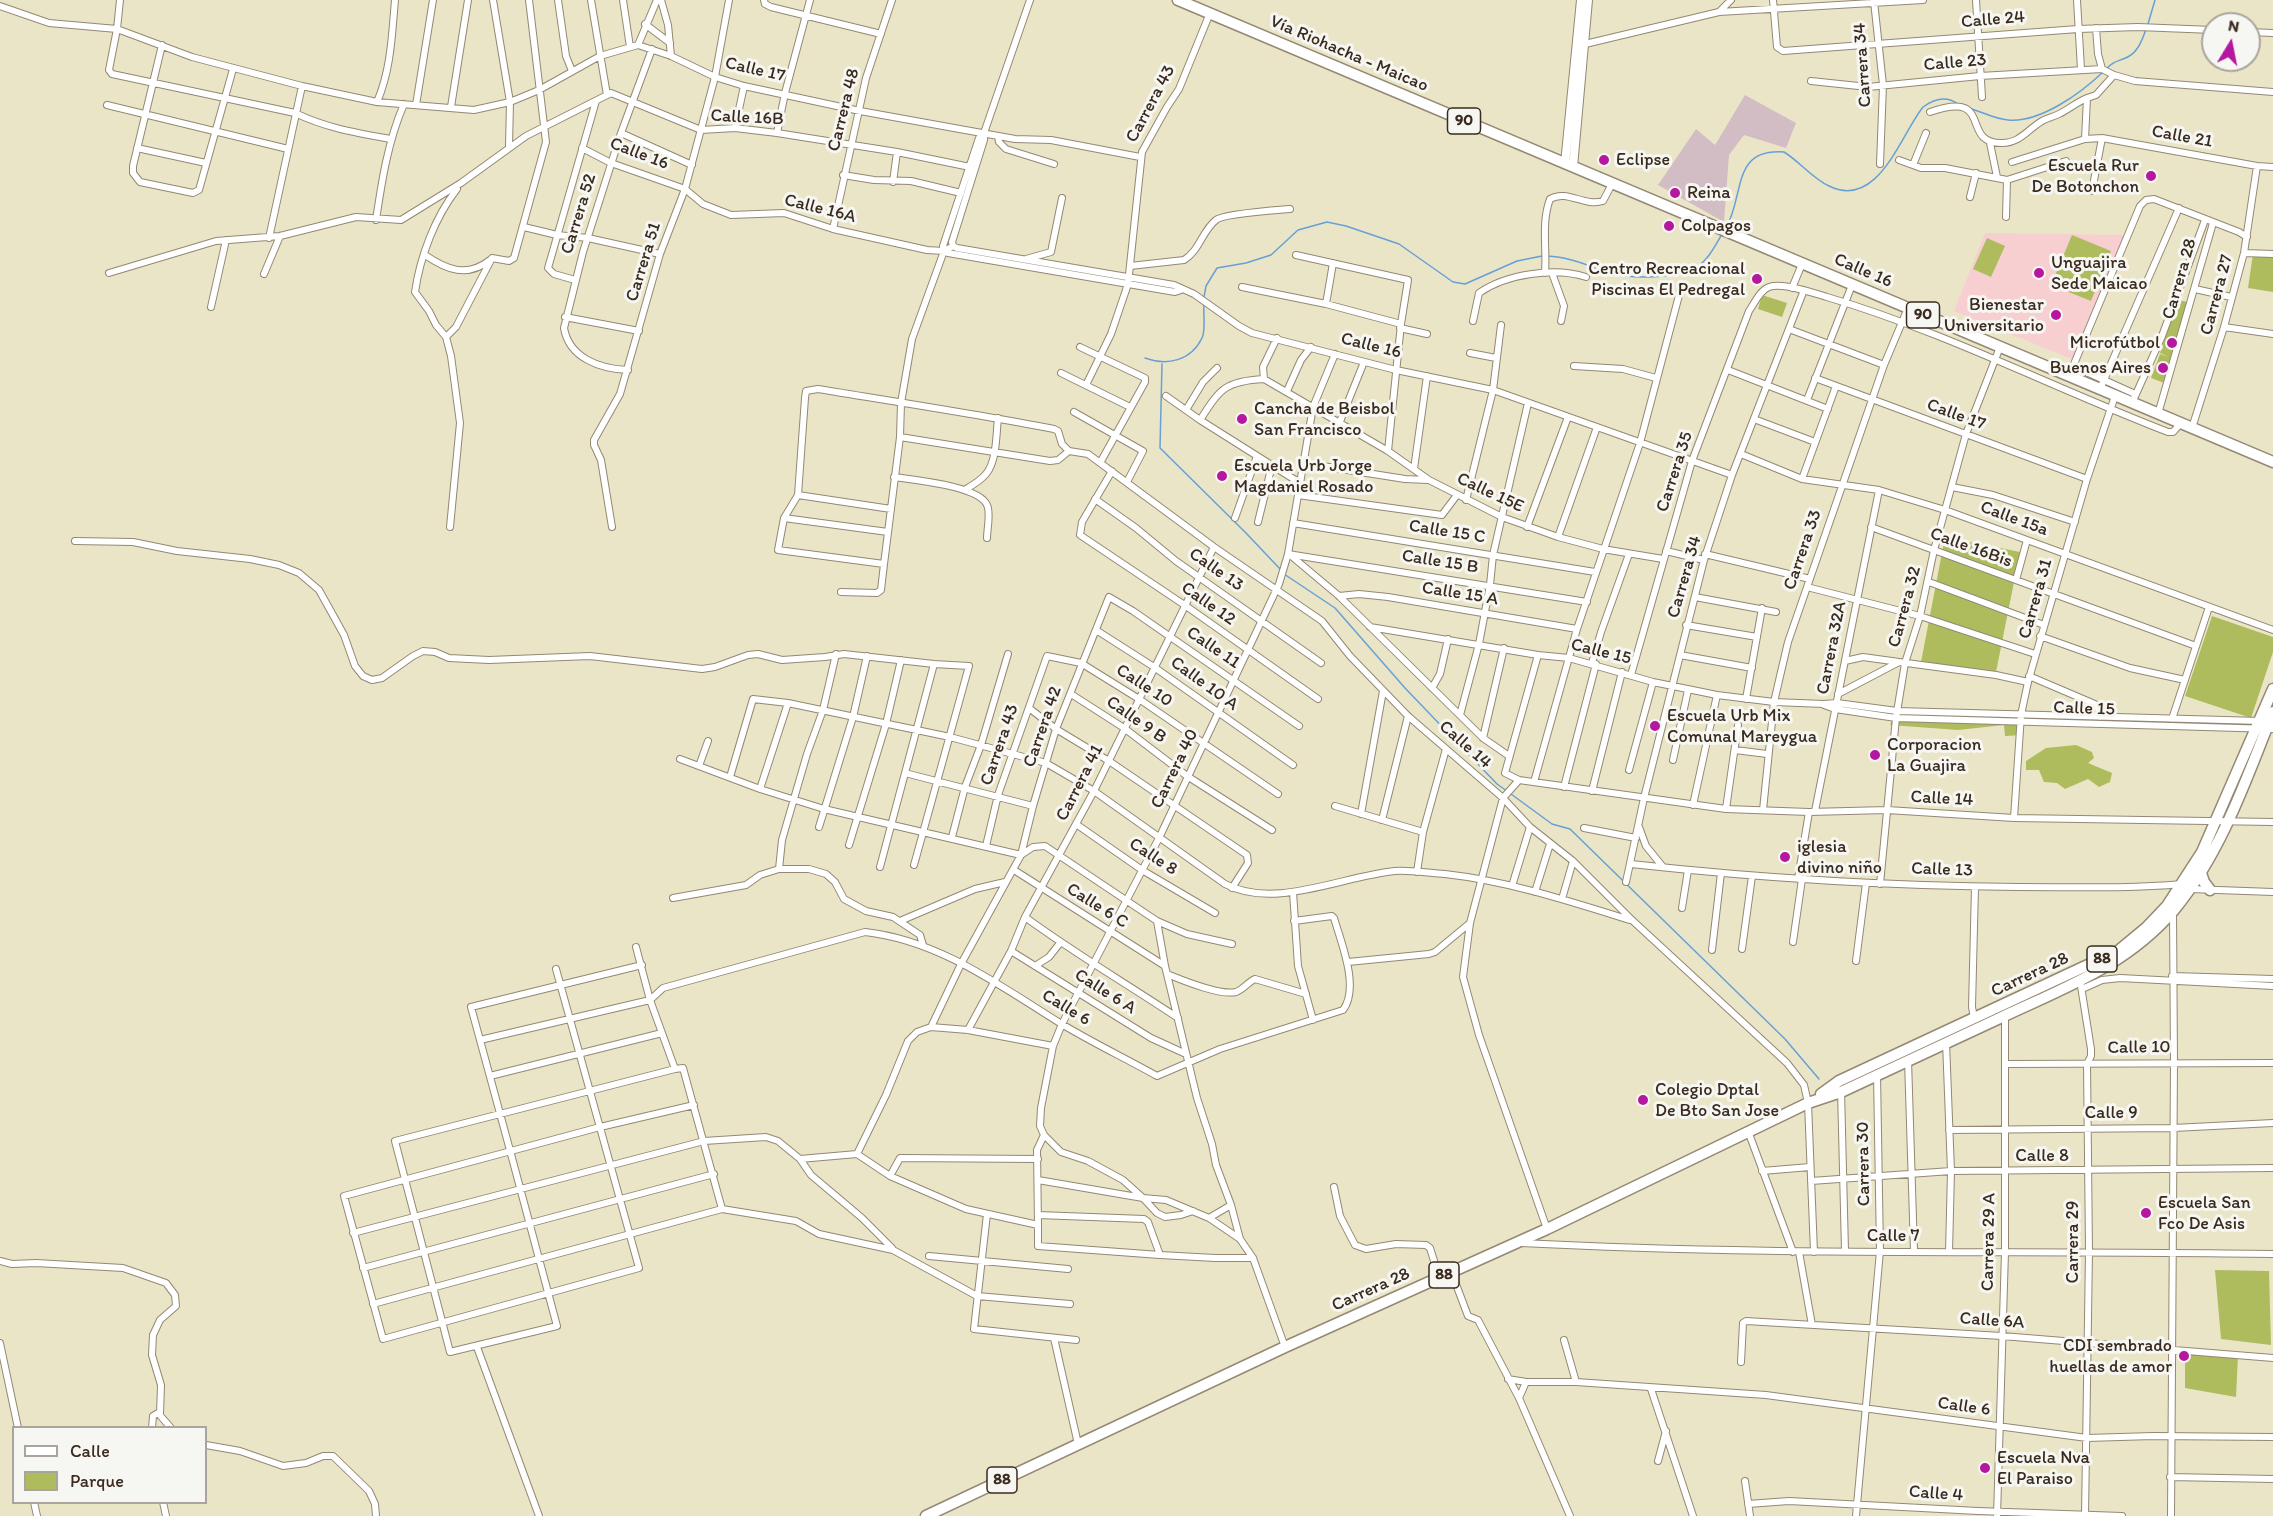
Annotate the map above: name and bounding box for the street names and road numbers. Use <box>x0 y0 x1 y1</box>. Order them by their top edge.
street label: Calle 24 <box>1960 6 2026 34</box>
street label: Vía Riohacha - Maicao <box>1267 11 1431 97</box>
street label: Carrera 34 <box>1849 22 1877 108</box>
street label: Calle 23 <box>1923 49 1987 77</box>
street label: Calle 17 <box>723 53 787 87</box>
street label: Carrera 43 <box>1122 62 1180 146</box>
street label: Carrera 48 <box>823 66 865 154</box>
street label: Calle 16B <box>710 105 784 131</box>
road number: 90 <box>1448 108 1480 134</box>
street label: Calle 21 <box>2150 121 2214 153</box>
street label: Calle 16 <box>606 133 672 175</box>
street label: Carrera 52 <box>557 171 601 257</box>
street label: Calle 16A <box>782 190 858 228</box>
street label: Carrera 51 <box>622 220 666 304</box>
street label: Carrera 28 <box>2158 236 2202 322</box>
street label: Calle 16 <box>1830 249 1896 293</box>
street label: Carrera 27 <box>2196 252 2238 338</box>
road number: 90 <box>1906 302 1940 328</box>
street label: Calle 16 <box>1338 328 1404 364</box>
street label: Calle 17 <box>1924 394 1988 436</box>
street label: Carrera 35 <box>1652 429 1698 515</box>
street label: Calle 15E <box>1453 468 1527 518</box>
street label: Calle 15a <box>1977 497 2051 541</box>
street label: Carrera 33 <box>1779 507 1827 593</box>
street label: Calle 15 C <box>1407 515 1487 549</box>
street label: Calle 16Bis <box>1927 523 2015 573</box>
street label: Carrera 34 <box>1663 533 1707 621</box>
street label: Calle 13 <box>1184 543 1248 597</box>
street label: Calle 15 B <box>1400 545 1480 579</box>
street label: Carrera 31 <box>2014 557 2058 641</box>
street label: Carrera 32 <box>1884 564 1926 650</box>
street label: Calle 12 <box>1177 577 1239 631</box>
street label: Calle 15 A <box>1420 577 1500 611</box>
street label: Carrera 32A <box>1812 599 1852 697</box>
street label: Calle 11 <box>1182 622 1244 674</box>
street label: Calle 15 <box>1569 634 1633 670</box>
street label: Calle 10 A <box>1166 652 1242 716</box>
street label: Calle 10 <box>1112 660 1176 712</box>
street label: Carrera 42 <box>1019 684 1067 770</box>
street label: Calle 9 B <box>1102 691 1170 749</box>
street label: Calle 15 <box>2053 697 2115 721</box>
street label: Carrera 43 <box>976 701 1024 789</box>
street label: Calle 14 <box>1434 716 1496 774</box>
street label: Carrera 40 <box>1146 726 1204 812</box>
street label: Carrera 41 <box>1052 741 1108 825</box>
street label: Calle 14 <box>1910 787 1974 811</box>
street label: Calle 8 <box>1125 833 1181 881</box>
street label: Calle 13 <box>1911 858 1973 882</box>
street label: Calle 6 C <box>1062 879 1132 933</box>
road number: 88 <box>2087 946 2117 972</box>
street label: Carrera 28 <box>1988 948 2072 1002</box>
street label: Calle 6 A <box>1070 965 1140 1019</box>
street label: Calle 6 <box>1038 985 1094 1031</box>
street label: Calle 10 <box>2107 1037 2171 1059</box>
street label: Calle 9 <box>2084 1102 2138 1124</box>
street label: Carrera 30 <box>1852 1121 1876 1207</box>
street label: Calle 8 <box>2015 1145 2069 1167</box>
street label: Carrera 29 A <box>1977 1193 2001 1291</box>
street label: Carrera 29 <box>2062 1201 2084 1283</box>
street label: Calle 7 <box>1867 1225 1919 1247</box>
road number: 88 <box>1429 1262 1459 1288</box>
street label: Carrera 28 <box>1329 1263 1413 1317</box>
street label: Calle 6A <box>1959 1308 2025 1334</box>
street label: Calle 6 <box>1936 1393 1992 1421</box>
road number: 88 <box>987 1467 1017 1493</box>
street label: Calle 4 <box>1908 1481 1964 1507</box>

